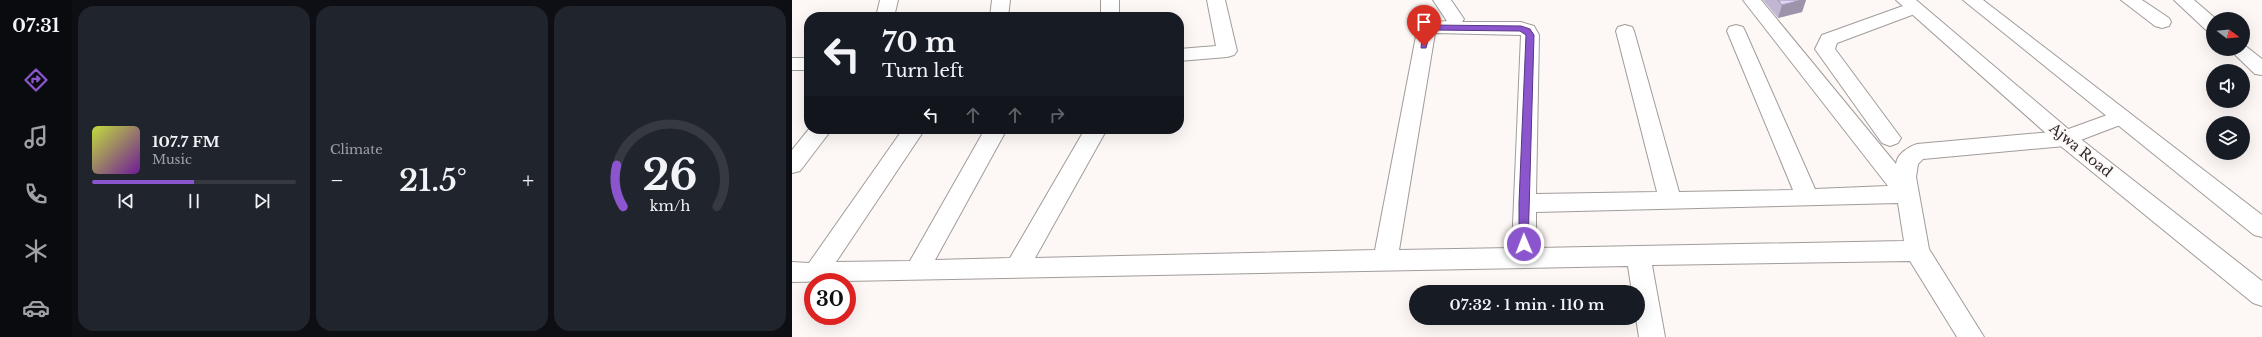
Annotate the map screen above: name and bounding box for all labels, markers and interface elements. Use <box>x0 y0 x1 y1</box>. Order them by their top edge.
pin <box>1407 5 1441 46</box>
icon: arrive <box>1413 11 1435 33</box>
north arrow <box>2206 12 2250 56</box>
map controls <box>2206 12 2250 160</box>
text: 07:31 <box>12 15 60 37</box>
text: 70 m <box>882 25 956 60</box>
icon: left <box>816 28 868 80</box>
text: Turn left <box>882 60 964 82</box>
button: sound <box>2206 64 2250 108</box>
icon: directions <box>22 66 50 94</box>
icon: left <box>920 104 942 126</box>
icon: ahead <box>962 104 984 126</box>
icon: ahead <box>1004 104 1026 126</box>
icon: right <box>1046 104 1068 126</box>
button: layers <box>2206 116 2250 160</box>
street label: Ajwa Road <box>2045 119 2117 181</box>
icon: music <box>22 123 50 151</box>
text: 107.7 FM <box>152 132 220 151</box>
text: Climate <box>330 141 383 158</box>
text: 26 <box>642 149 698 200</box>
text: Music <box>152 151 192 168</box>
text: 21.5° <box>399 162 467 199</box>
text: − <box>330 167 344 194</box>
text: + <box>522 167 534 194</box>
icon: phone <box>22 180 50 208</box>
icon: previous <box>115 190 137 212</box>
icon: pause <box>183 190 205 212</box>
icon: next <box>251 190 273 212</box>
text: km/h <box>650 196 690 214</box>
position arrow <box>1503 223 1545 265</box>
icon: climate <box>22 237 50 265</box>
speed limit sign: 30 <box>804 273 856 325</box>
icon: car <box>22 294 50 322</box>
text: 07:32 · 1 min · 110 m <box>1450 295 1604 314</box>

